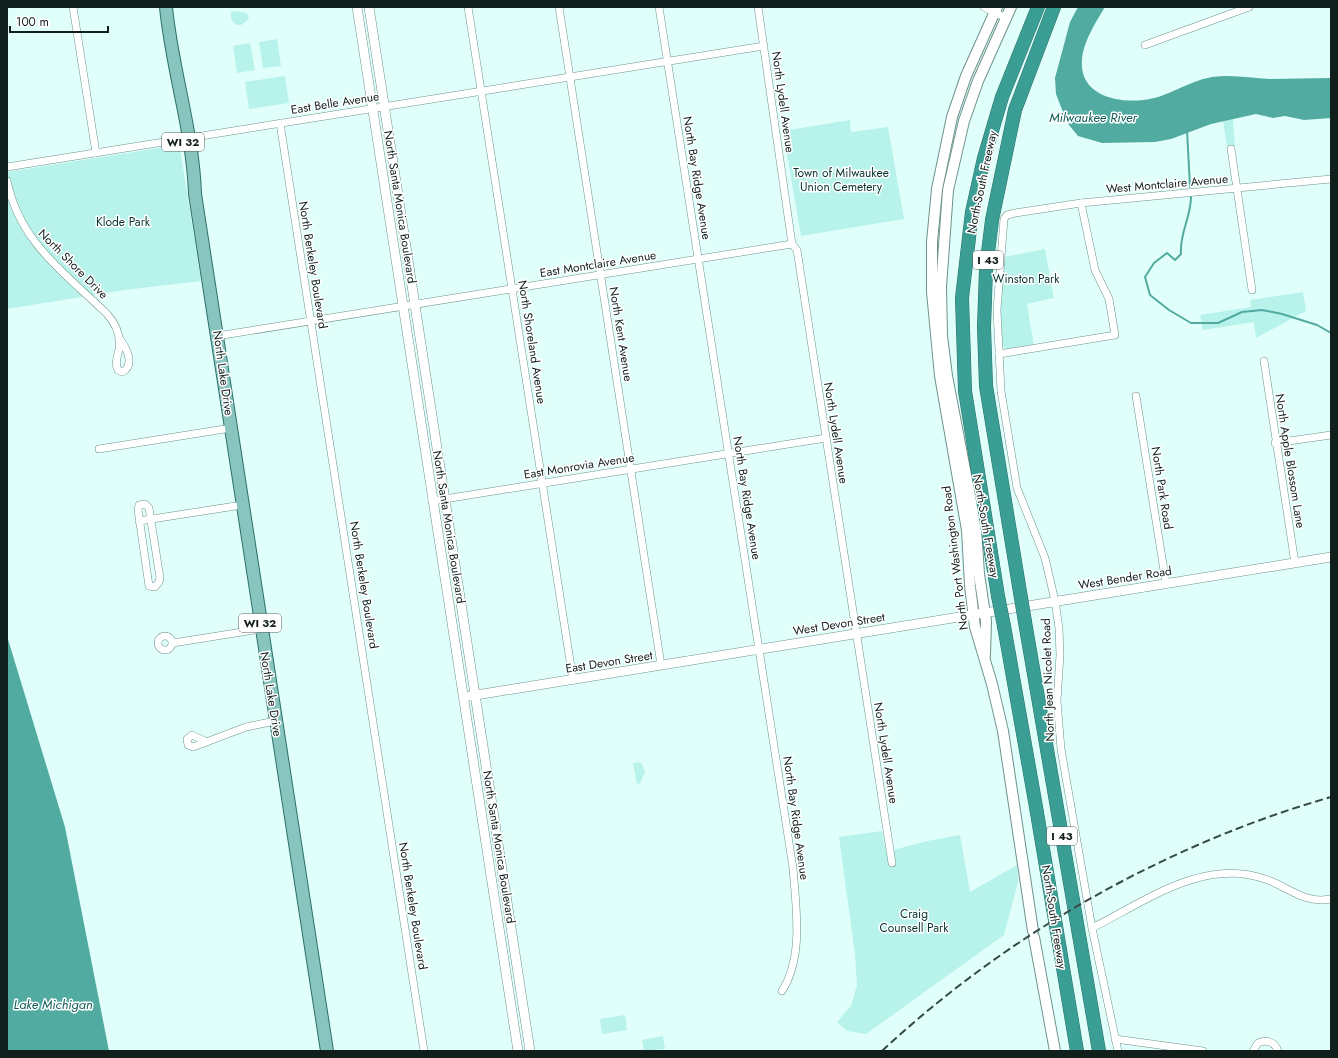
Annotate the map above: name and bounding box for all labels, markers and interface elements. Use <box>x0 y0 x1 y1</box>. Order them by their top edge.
scale bar <box>10 8 108 34</box>
text: 100 m <box>16 13 49 31</box>
street label: North Lydell Avenue <box>767 50 799 154</box>
street label: East Belle Avenue <box>290 87 380 119</box>
water label: Milwaukee River <box>1049 108 1137 127</box>
street label: North Bay Ridge Avenue <box>678 115 716 241</box>
street label: North-South Freeway <box>962 128 1002 235</box>
street label: North Santa Monica Boulevard <box>379 129 421 285</box>
road number: WI 32 <box>162 133 204 151</box>
park label: Town of Milwaukee Union Cemetery <box>793 164 889 196</box>
street label: West Montclaire Avenue <box>1105 170 1229 198</box>
street label: North Berkeley Boulevard <box>294 200 332 330</box>
park label: Klode Park <box>96 213 151 231</box>
street label: North Shore Drive <box>34 225 112 303</box>
street label: East Montclaire Avenue <box>539 246 657 282</box>
road number: I 43 <box>973 251 1003 269</box>
park label: Winston Park <box>993 270 1060 288</box>
street label: North Shoreland Avenue <box>513 279 551 405</box>
street label: North Kent Avenue <box>605 285 637 383</box>
street label: North Lake Drive <box>208 329 238 417</box>
street label: North Lydell Avenue <box>819 381 853 485</box>
street label: North Apple Blossom Lane <box>1270 393 1310 529</box>
street label: North Bay Ridge Avenue <box>728 435 766 561</box>
street label: North Park Road <box>1147 445 1177 531</box>
street label: East Monrovia Avenue <box>522 448 636 484</box>
street label: North Santa Monica Boulevard <box>428 449 470 605</box>
street label: North-South Freeway <box>968 473 1004 580</box>
street label: North Port Washington Road <box>937 485 973 631</box>
street label: North Berkeley Boulevard <box>345 520 383 650</box>
street label: West Bender Road <box>1077 562 1173 594</box>
street label: West Devon Street <box>792 608 886 640</box>
road number: WI 32 <box>239 614 281 632</box>
street label: North Jean Nicolet Road <box>1037 618 1059 742</box>
street label: East Devon Street <box>564 646 654 678</box>
street label: North Lake Drive <box>255 650 287 738</box>
street label: North Lydell Avenue <box>869 701 903 805</box>
street label: North Bay Ridge Avenue <box>778 755 814 881</box>
street label: North Santa Monica Boulevard <box>478 769 520 925</box>
road number: I 43 <box>1047 827 1077 845</box>
street label: North Berkeley Boulevard <box>394 841 432 971</box>
street label: North-South Freeway <box>1037 864 1071 971</box>
park label: Craig Counsell Park <box>880 905 949 937</box>
water label: Lake Michigan <box>13 995 93 1014</box>

